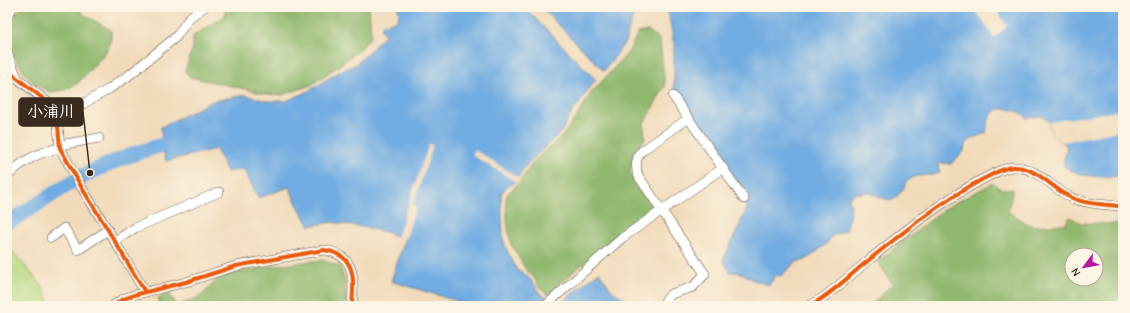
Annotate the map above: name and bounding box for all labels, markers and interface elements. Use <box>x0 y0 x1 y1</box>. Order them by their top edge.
callout: 小浦川 <box>19 98 83 126</box>
text: 小浦川 <box>27 103 75 121</box>
north arrow <box>1064 247 1104 287</box>
text: N <box>1069 266 1083 279</box>

